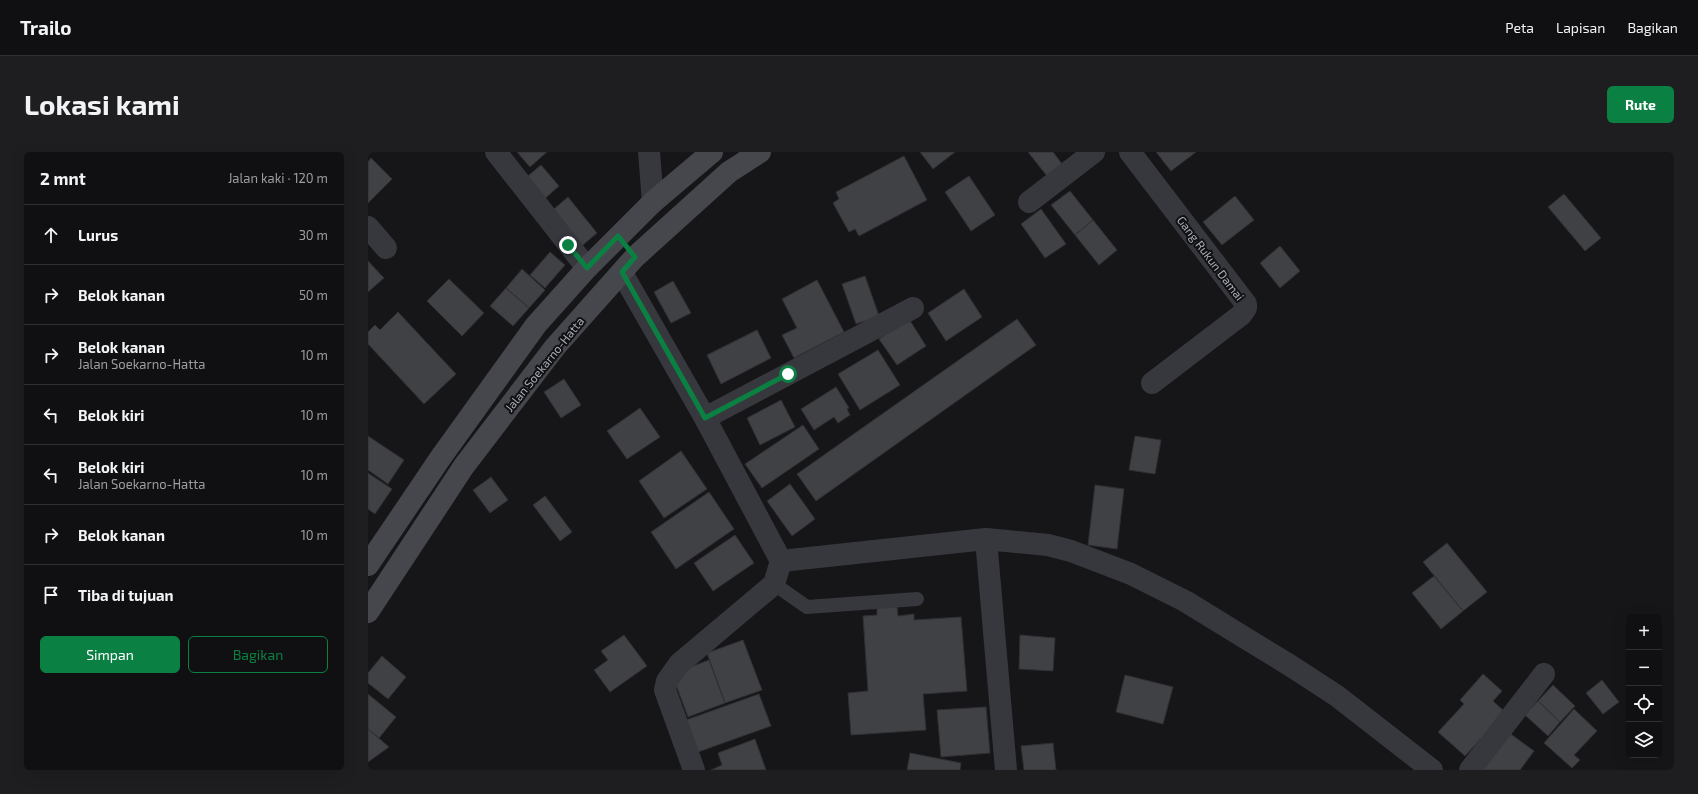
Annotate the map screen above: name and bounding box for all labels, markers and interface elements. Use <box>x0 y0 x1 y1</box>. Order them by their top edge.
text: Trailo <box>20 16 72 39</box>
text: Peta <box>1505 19 1534 36</box>
text: Lapisan <box>1556 19 1605 36</box>
text: Bagikan <box>1627 19 1678 36</box>
button: Rute <box>1607 86 1674 123</box>
text: Lokasi kami <box>24 87 180 121</box>
text: 2 mnt <box>40 168 86 188</box>
text: Jalan kaki · 120 m <box>228 170 328 186</box>
street label: Gang Rukun Damai <box>1175 213 1247 303</box>
icon: ahead <box>40 224 62 246</box>
text: Lurus <box>78 226 118 244</box>
text: 30 m <box>299 227 328 243</box>
route end <box>559 236 577 254</box>
icon: right <box>40 284 62 306</box>
text: Belok kanan <box>78 286 165 304</box>
text: 50 m <box>299 287 328 303</box>
street label: Jalan Soekarno-Hatta <box>502 314 586 414</box>
text: Belok kanan <box>78 338 165 356</box>
icon: right <box>40 344 62 366</box>
text: 10 m <box>301 347 328 363</box>
text: Jalan Soekarno-Hatta <box>78 356 205 372</box>
route start <box>779 365 797 383</box>
icon: left <box>40 404 62 426</box>
text: Belok kiri <box>78 406 144 424</box>
text: 10 m <box>301 407 328 423</box>
text: Belok kiri <box>78 458 144 476</box>
icon: left <box>40 464 62 486</box>
text: 10 m <box>301 467 328 483</box>
text: Jalan Soekarno-Hatta <box>78 476 205 492</box>
icon: right <box>40 524 62 546</box>
text: Belok kanan <box>78 526 165 544</box>
text: 10 m <box>301 527 328 543</box>
icon: arrive <box>40 584 62 606</box>
text: Tiba di tujuan <box>78 586 174 604</box>
map controls <box>1626 614 1662 758</box>
button: + <box>1626 614 1662 650</box>
button: Simpan <box>40 636 180 673</box>
button: Bagikan <box>188 636 328 673</box>
button: − <box>1626 650 1662 686</box>
button: locate <box>1626 686 1662 722</box>
button: layers <box>1626 722 1662 758</box>

